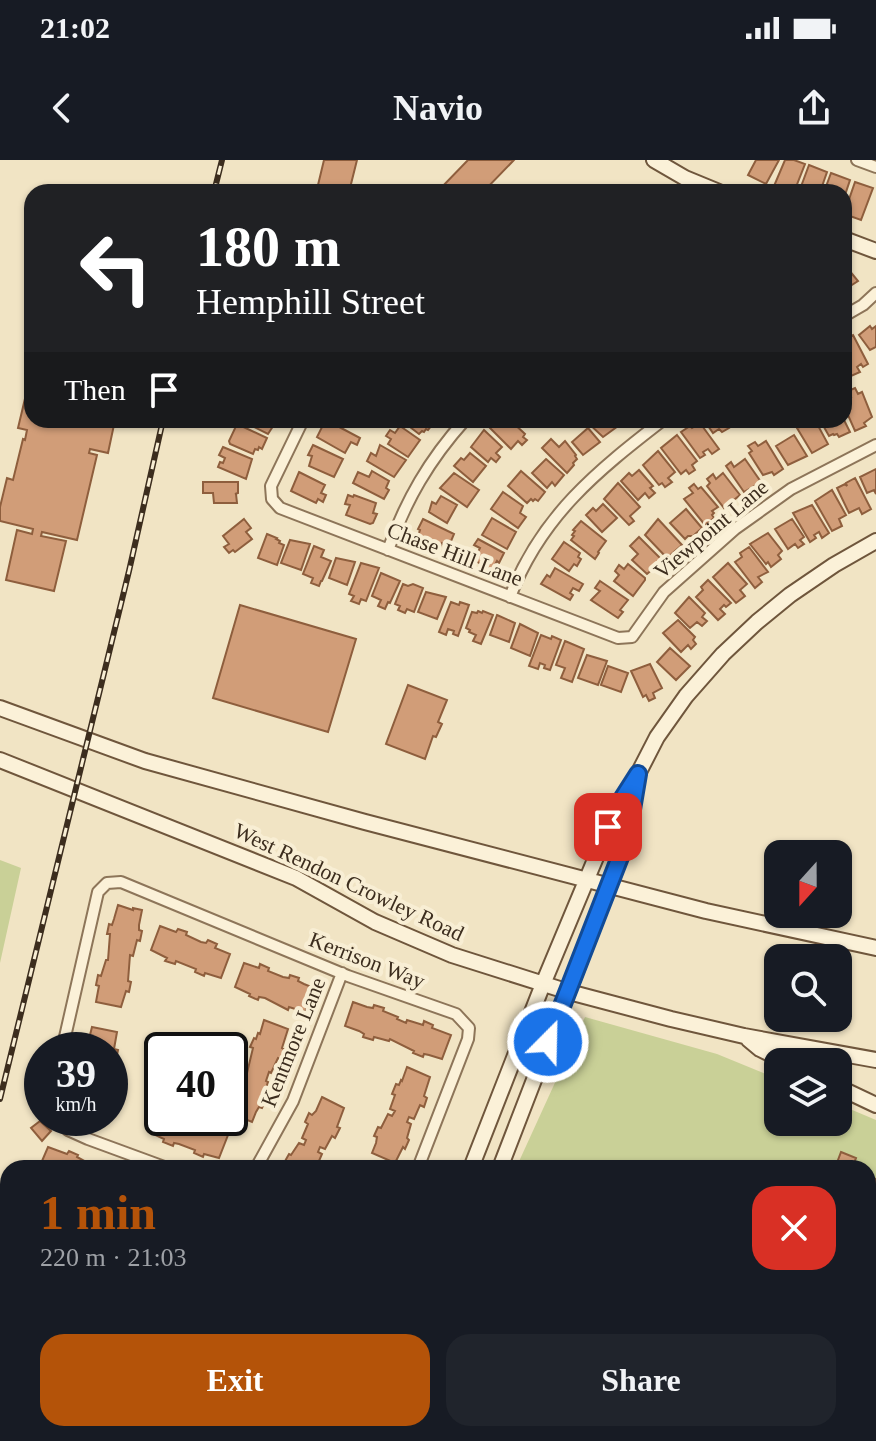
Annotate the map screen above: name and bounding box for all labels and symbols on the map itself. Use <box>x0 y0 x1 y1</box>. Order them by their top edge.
street label: Viewpoint Lane <box>649 474 773 584</box>
street label: Chase Hill Lane <box>384 517 526 591</box>
pin <box>574 793 642 861</box>
street label: West Rendon Crowley Road <box>230 818 468 946</box>
north arrow <box>764 840 852 928</box>
street label: Kerrison Way <box>306 926 428 994</box>
street label: Kentmore Lane <box>256 974 330 1110</box>
position arrow <box>506 1000 590 1084</box>
speed limit sign: 40 <box>144 1032 248 1136</box>

